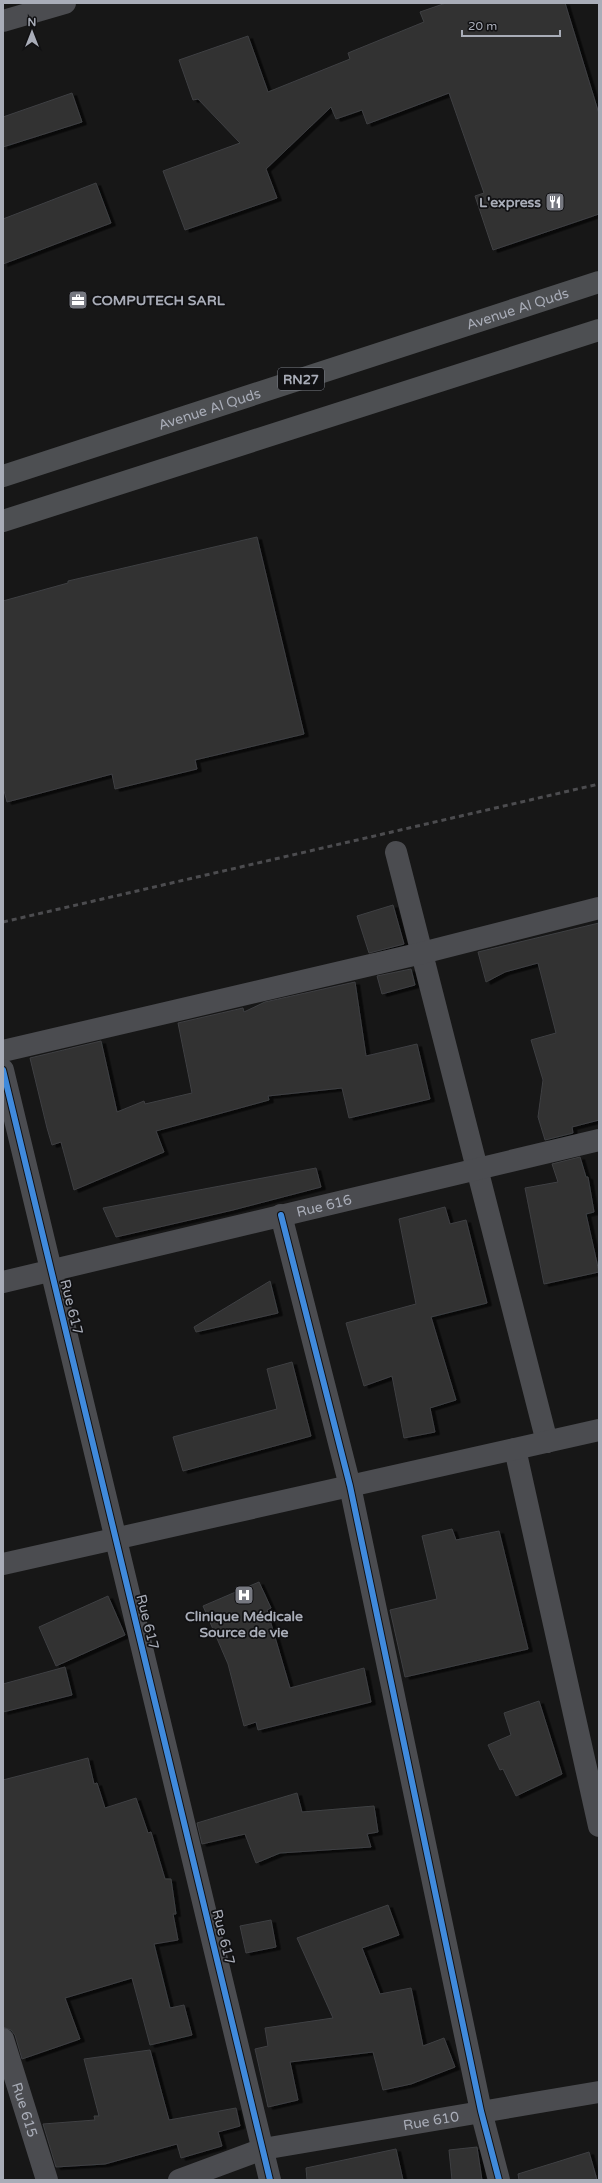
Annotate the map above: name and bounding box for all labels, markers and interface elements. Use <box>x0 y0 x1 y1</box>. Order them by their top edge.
north arrow <box>12 12 52 52</box>
scale bar <box>462 12 560 38</box>
text: N <box>28 16 36 29</box>
text: 20 m <box>468 19 497 33</box>
restaurant icon: L'express <box>544 191 566 213</box>
place label: L'express <box>479 194 541 211</box>
street label: Avenue Al Quds <box>464 284 571 334</box>
office icon: COMPUTECH SARL <box>67 289 89 311</box>
place label: COMPUTECH SARL <box>92 292 226 309</box>
road number: RN27 <box>278 368 324 390</box>
street label: Avenue Al Quds <box>156 385 263 434</box>
street label: Rue 616 <box>295 1191 354 1221</box>
street label: Rue 617 <box>56 1278 87 1337</box>
hospital icon: Clinique Médicale Source de vie <box>233 1584 255 1606</box>
street label: Rue 617 <box>132 1593 163 1652</box>
place label: Clinique Médicale Source de vie <box>185 1608 303 1641</box>
street label: Rue 617 <box>208 1908 239 1967</box>
street label: Rue 615 <box>8 2080 41 2139</box>
street label: Rue 610 <box>402 2108 461 2134</box>

